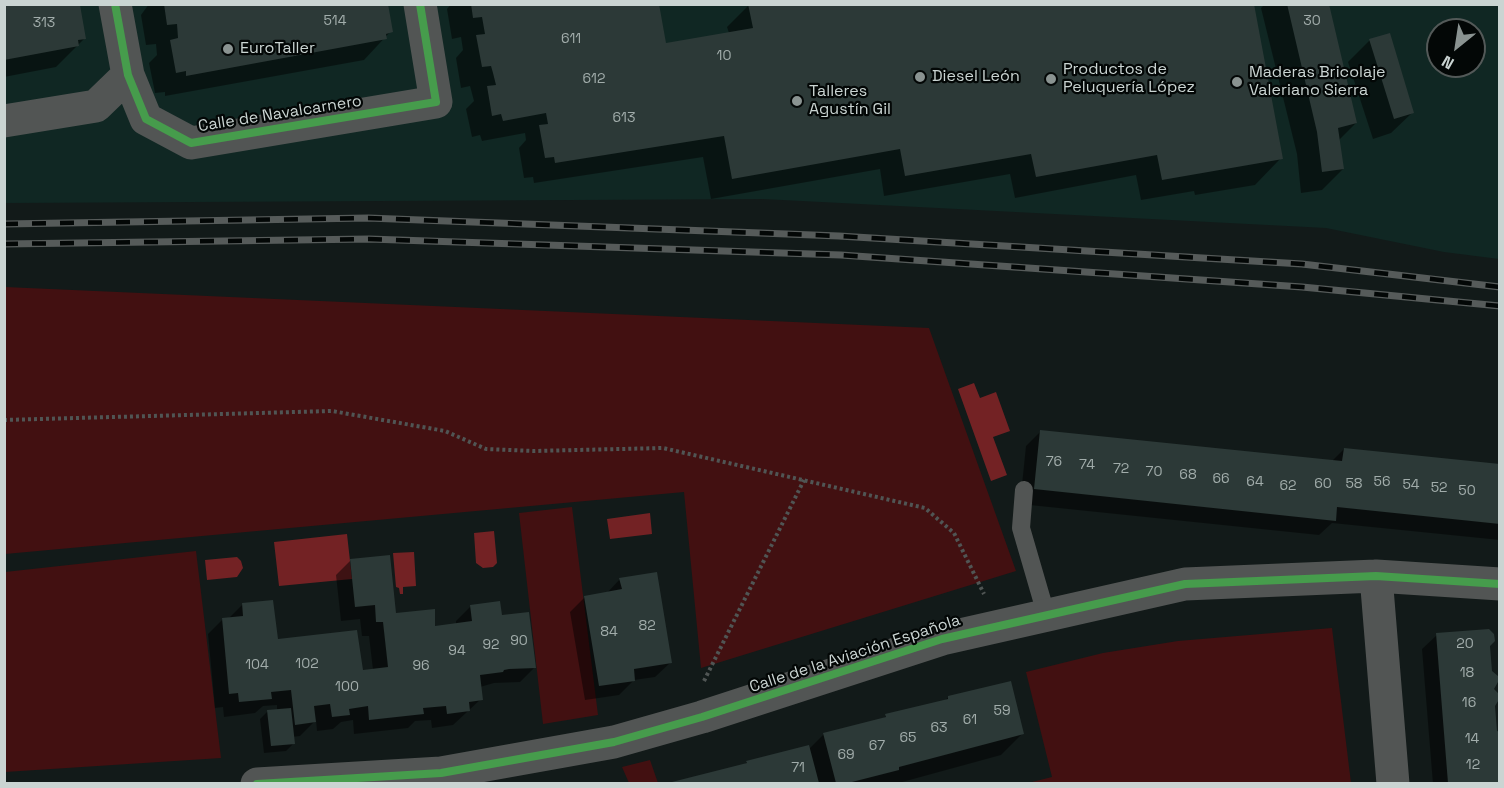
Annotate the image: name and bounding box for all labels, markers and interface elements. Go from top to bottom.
house number: 514 [324,13,346,29]
house number: 30 [1303,13,1321,29]
house number: 313 [33,15,55,31]
north arrow [1426,18,1486,78]
house number: 611 [561,31,581,47]
place label: EuroTaller [240,39,315,59]
marker: EuroTaller [221,42,235,56]
house number: 10 [717,48,731,64]
text: N [1438,51,1458,74]
place label: Productos de Peluquería López [1063,60,1195,98]
place label: Maderas Bricolaje Valeriano Sierra [1249,63,1386,101]
place label: Diesel León [932,67,1020,87]
marker: Diesel León [913,70,927,84]
house number: 612 [583,71,605,87]
marker: Productos de Peluquería López [1044,72,1058,86]
marker: Maderas Bricolaje Valeriano Sierra [1230,75,1244,89]
place label: Talleres Agustín Gil [809,82,891,120]
street label: Calle de Navalcarnero [197,92,363,136]
marker: Talleres Agustín Gil [790,94,804,108]
house number: 613 [613,110,635,126]
house number: 76 [1046,454,1062,470]
house number: 74 [1079,457,1095,473]
house number: 72 [1113,461,1129,477]
house number: 70 [1146,464,1162,480]
house number: 68 [1179,467,1197,483]
house number: 66 [1212,471,1230,487]
house number: 64 [1246,474,1264,490]
house number: 56 [1374,474,1390,490]
house number: 60 [1314,476,1332,492]
house number: 58 [1345,476,1363,492]
house number: 54 [1402,477,1420,493]
house number: 62 [1280,478,1296,494]
house number: 52 [1431,480,1447,496]
house number: 50 [1458,483,1476,499]
street label: Calle de la Aviación Española [747,611,963,697]
house number: 82 [638,618,656,634]
house number: 84 [600,624,618,640]
house number: 90 [510,633,528,649]
house number: 20 [1456,636,1474,652]
house number: 92 [482,637,500,653]
house number: 94 [448,643,466,659]
house number: 102 [295,656,319,672]
house number: 104 [245,657,269,673]
house number: 96 [412,658,430,674]
house number: 18 [1460,665,1474,681]
house number: 100 [335,679,359,695]
house number: 16 [1462,695,1476,711]
house number: 59 [994,703,1010,719]
house number: 61 [963,712,977,728]
house number: 63 [930,720,948,736]
house number: 65 [900,730,916,746]
house number: 14 [1465,731,1479,747]
house number: 67 [869,738,885,754]
house number: 69 [837,747,855,763]
house number: 12 [1466,757,1480,773]
house number: 71 [791,760,805,776]

